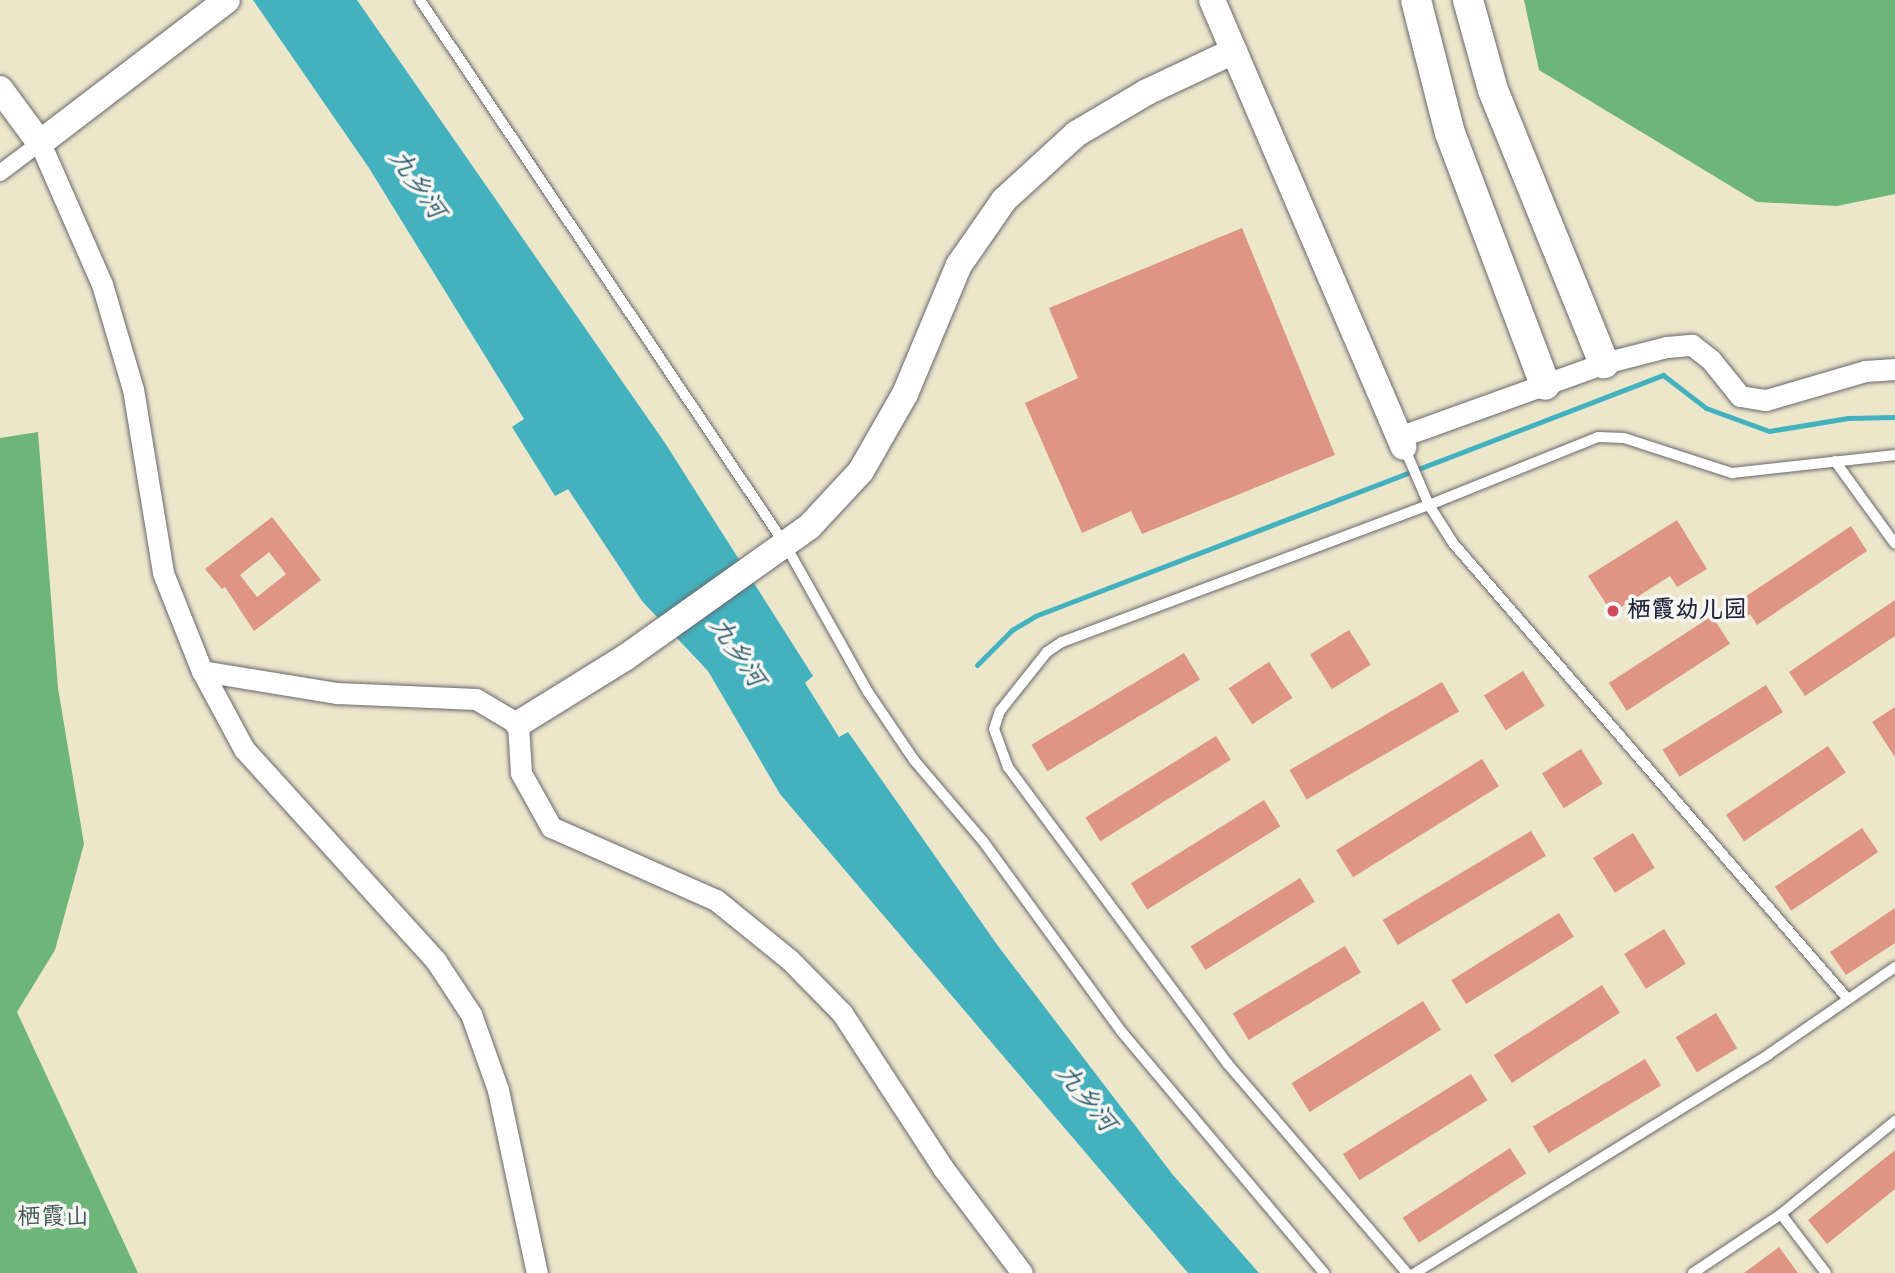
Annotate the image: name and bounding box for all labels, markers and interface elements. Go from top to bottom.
water label: 九乡河 [381,144,451,226]
place label: 栖霞幼儿园 [1627,597,1747,625]
marker: 栖霞幼儿园 [1605,603,1621,619]
water label: 九乡河 [701,612,771,694]
water label: 九乡河 [1048,1059,1122,1139]
park label: 栖霞山 [17,1204,89,1232]

